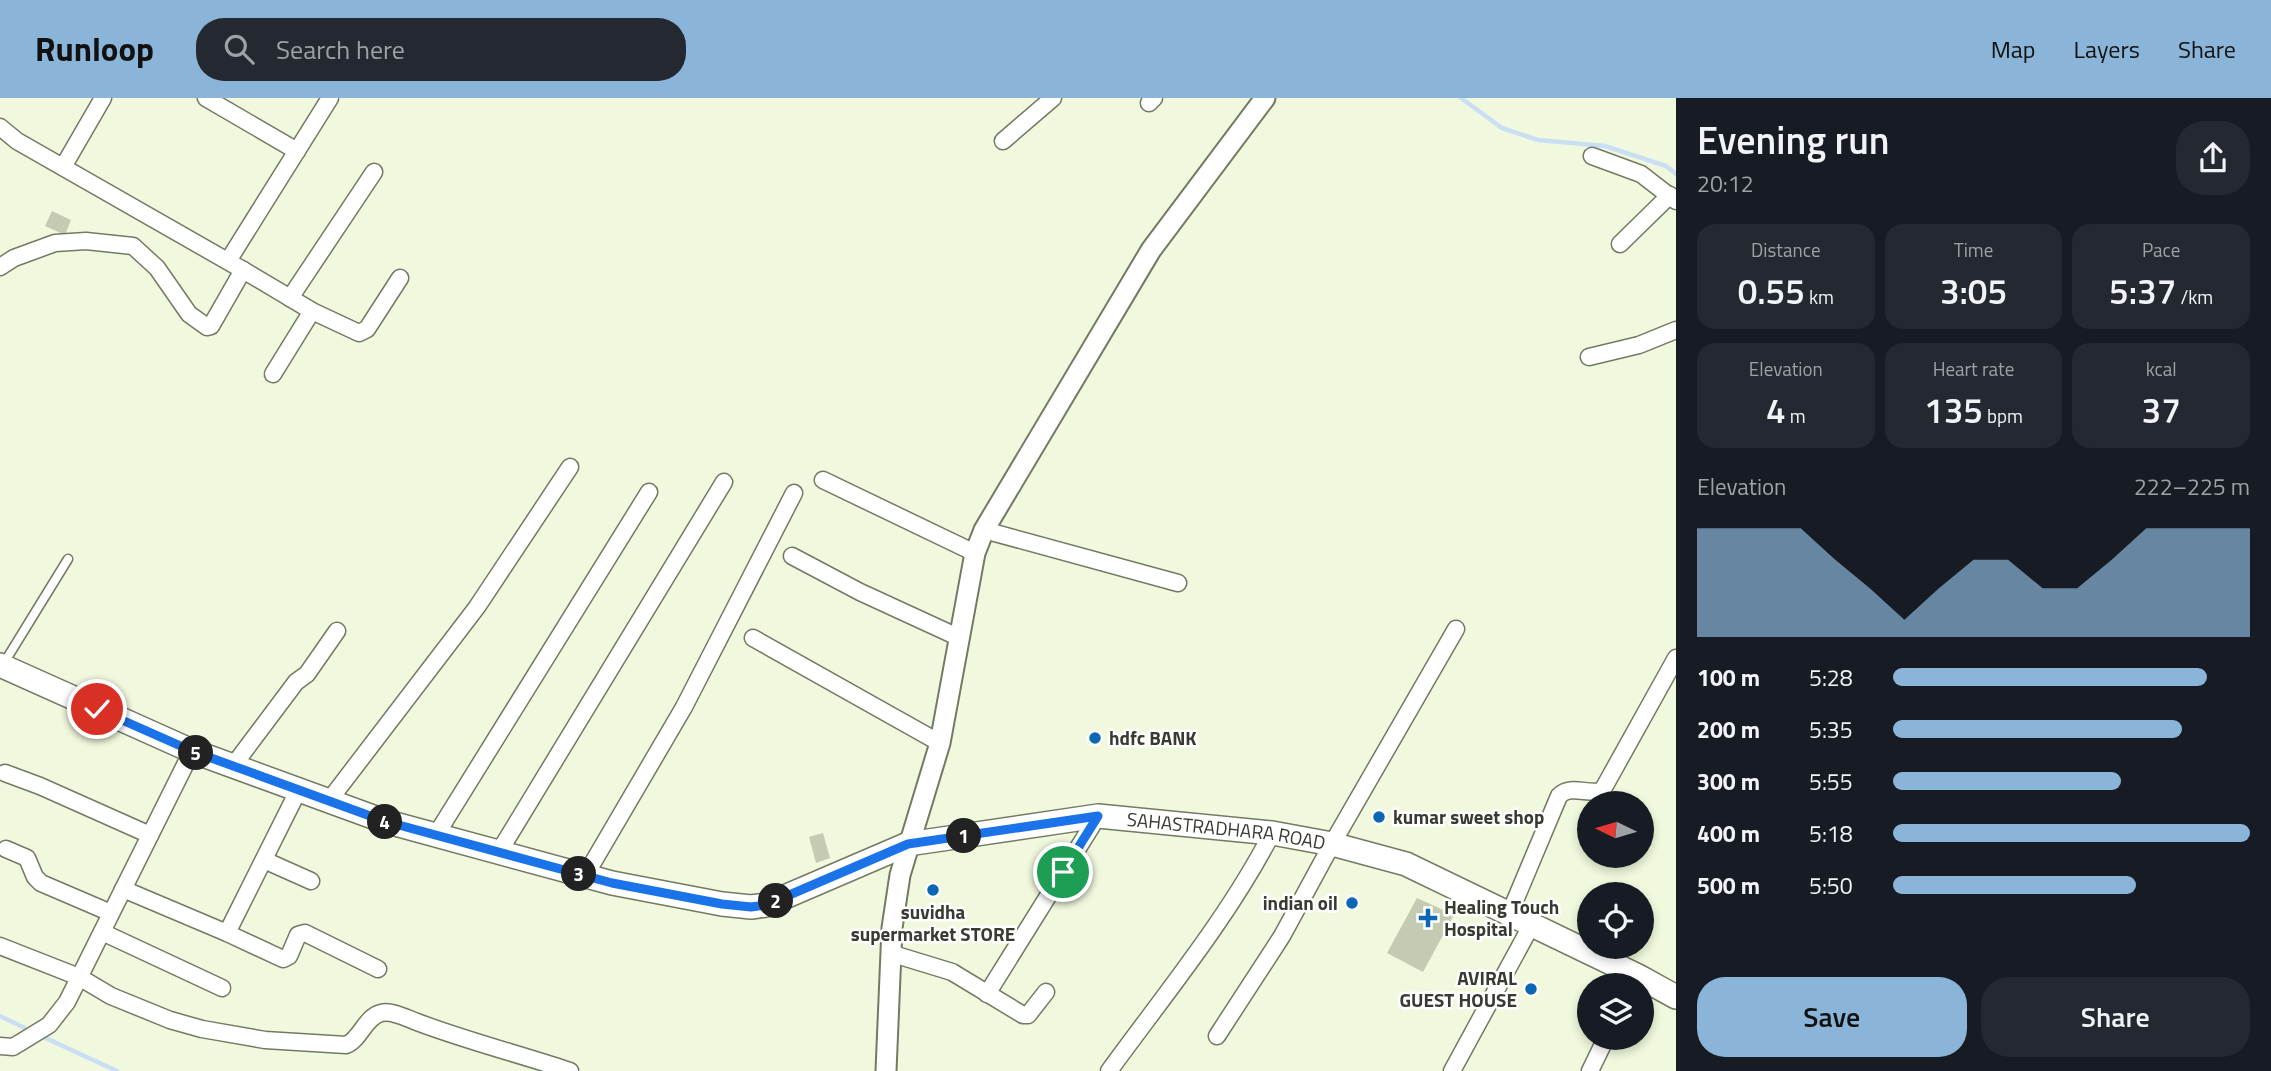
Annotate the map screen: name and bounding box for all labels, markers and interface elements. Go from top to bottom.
search box [196,18,686,81]
text: Runloop [35,24,154,74]
icon: search [220,30,258,68]
text: Search here [276,30,405,69]
text: Map [1991,31,2036,67]
text: Layers [2074,31,2140,67]
text: Share [2178,31,2236,67]
text: Evening run [1697,111,1890,169]
button: share [2176,121,2250,195]
text: 20:12 [1697,166,1754,201]
text: Distance [1751,235,1821,264]
text: Time [1954,235,1993,264]
text: Pace [2142,235,2180,264]
text: 0.55 [1738,264,1805,318]
text: 3:05 [1940,264,2007,318]
text: 5:37 [2109,264,2176,318]
text: km [1805,282,1834,311]
text: /km [2176,282,2213,311]
text: Elevation [1749,354,1823,383]
text: Heart rate [1933,354,2014,383]
text: kcal [2146,354,2177,383]
text: 4 [1766,383,1786,437]
text: 135 [1924,383,1983,437]
text: 37 [2142,383,2181,437]
text: m [1786,401,1806,430]
text: bpm [1983,401,2023,430]
text: Elevation [1697,469,1786,504]
text: 222–225 m [2134,469,2250,504]
text: 100 m [1697,660,1760,695]
text: 5:28 [1809,660,1853,695]
pin [67,679,127,739]
icon: check [78,690,116,728]
text: 200 m [1697,712,1760,747]
text: 5:35 [1809,712,1853,747]
place label: hdfc BANK [1109,723,1197,752]
marker: hdfc BANK [1087,730,1103,746]
pin: 5 [178,736,214,770]
text: 5 [190,738,201,767]
text: 300 m [1697,764,1760,799]
text: 5:55 [1809,764,1853,799]
north arrow [1577,791,1654,868]
map controls [1577,791,1654,1050]
place label: kumar sweet shop [1393,802,1544,831]
pin: 4 [368,804,402,840]
street label: SAHASTRADHARA ROAD [1126,804,1328,857]
text: 4 [379,807,390,836]
marker: kumar sweet shop [1371,809,1387,825]
text: 400 m [1697,816,1760,851]
text: 5:18 [1809,816,1853,851]
pin: 1 [946,818,982,854]
text: 1 [958,821,969,850]
pin [1033,842,1093,902]
icon: arrive [1044,853,1082,891]
pin: 3 [562,856,596,892]
text: 3 [573,859,584,888]
text: 500 m [1697,868,1760,903]
text: 5:50 [1809,868,1853,903]
marker: suvidha supermarket STORE [925,882,941,898]
button: locate [1577,882,1654,959]
pin: 2 [758,884,794,918]
text: 2 [770,886,781,915]
place label: indian oil [1263,888,1338,917]
place label: Healing Touch Hospital [1444,892,1559,943]
marker: indian oil [1344,895,1360,911]
place label: suvidha supermarket STORE [851,897,1015,948]
marker: Healing Touch Hospital [1418,908,1438,928]
place label: AVIRAL GUEST HOUSE [1399,963,1517,1014]
button: layers [1577,973,1654,1050]
button: Save [1697,977,1967,1057]
button: Share [1981,977,2250,1057]
marker: AVIRAL GUEST HOUSE [1523,981,1539,997]

